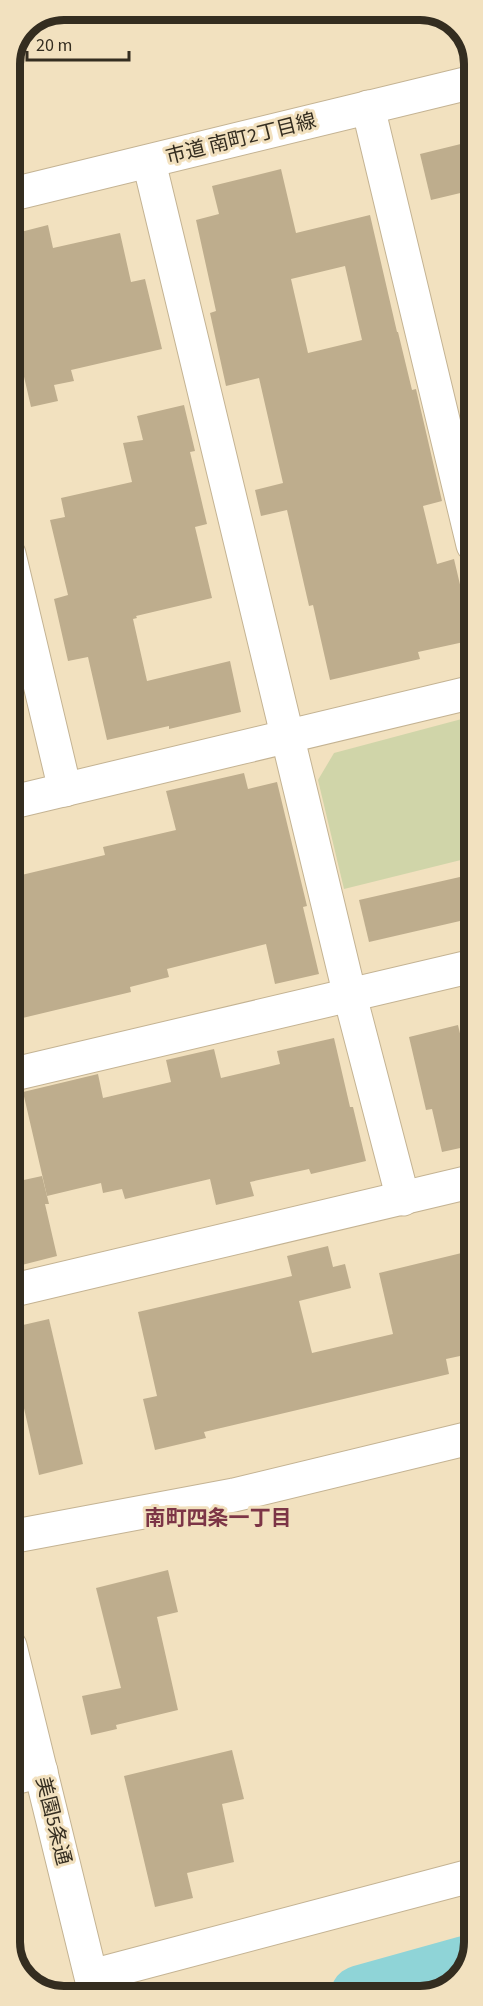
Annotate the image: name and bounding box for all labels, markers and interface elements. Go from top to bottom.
scale bar [27,24,129,62]
text: 20 m [36,33,72,58]
street label: 市道 南町2丁目線 [163,107,319,171]
district label: 南町四条一丁目 [145,1503,292,1533]
street label: 美園5条通 [29,1774,77,1868]

